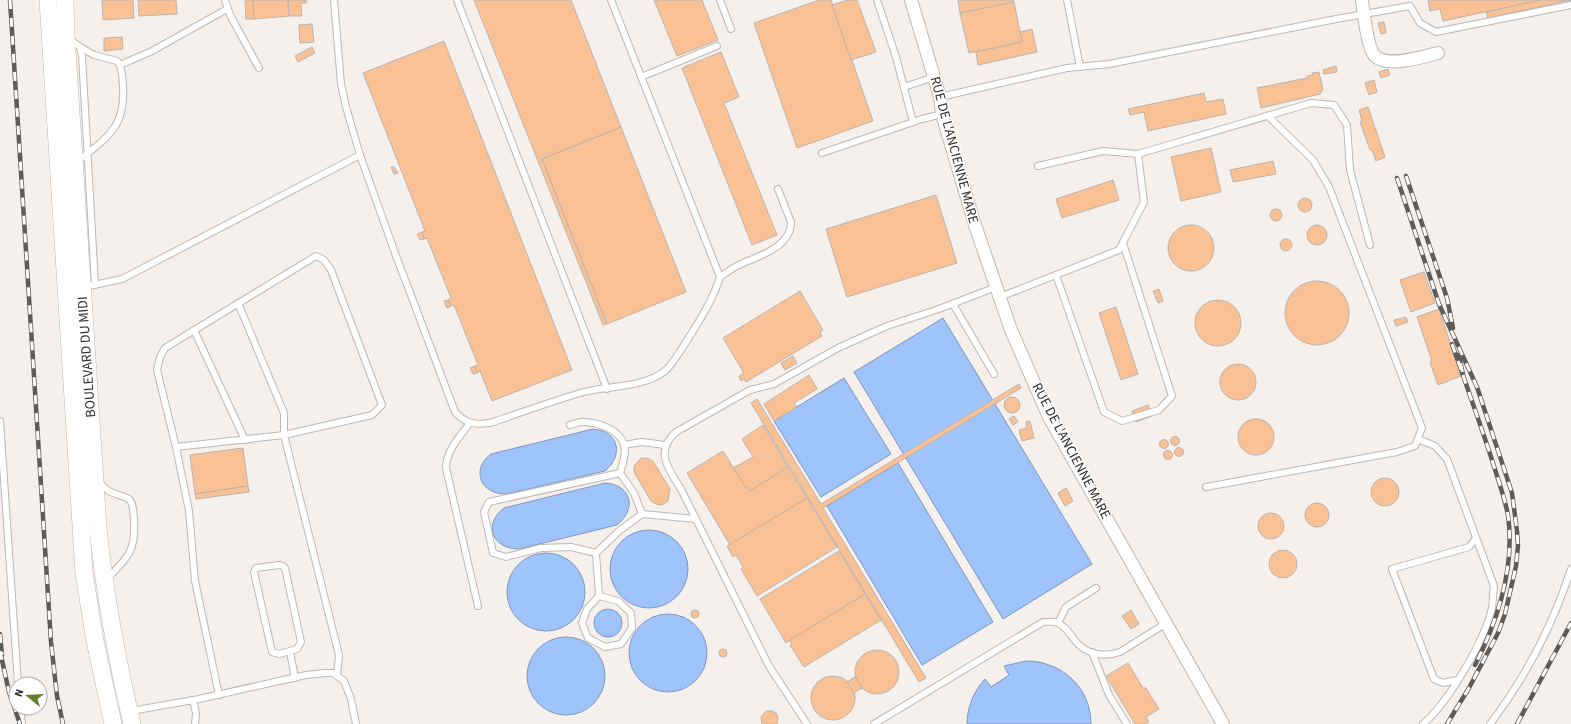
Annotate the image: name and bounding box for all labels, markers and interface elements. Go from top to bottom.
street label: RUE DE L'ANCIENNE MARE [925,74,983,226]
street label: BOULEVARD DU MIDI [73,296,101,418]
street label: RUE DE L'ANCIENNE MARE [1027,379,1115,523]
north arrow [8,676,48,716]
text: N [11,687,27,699]

